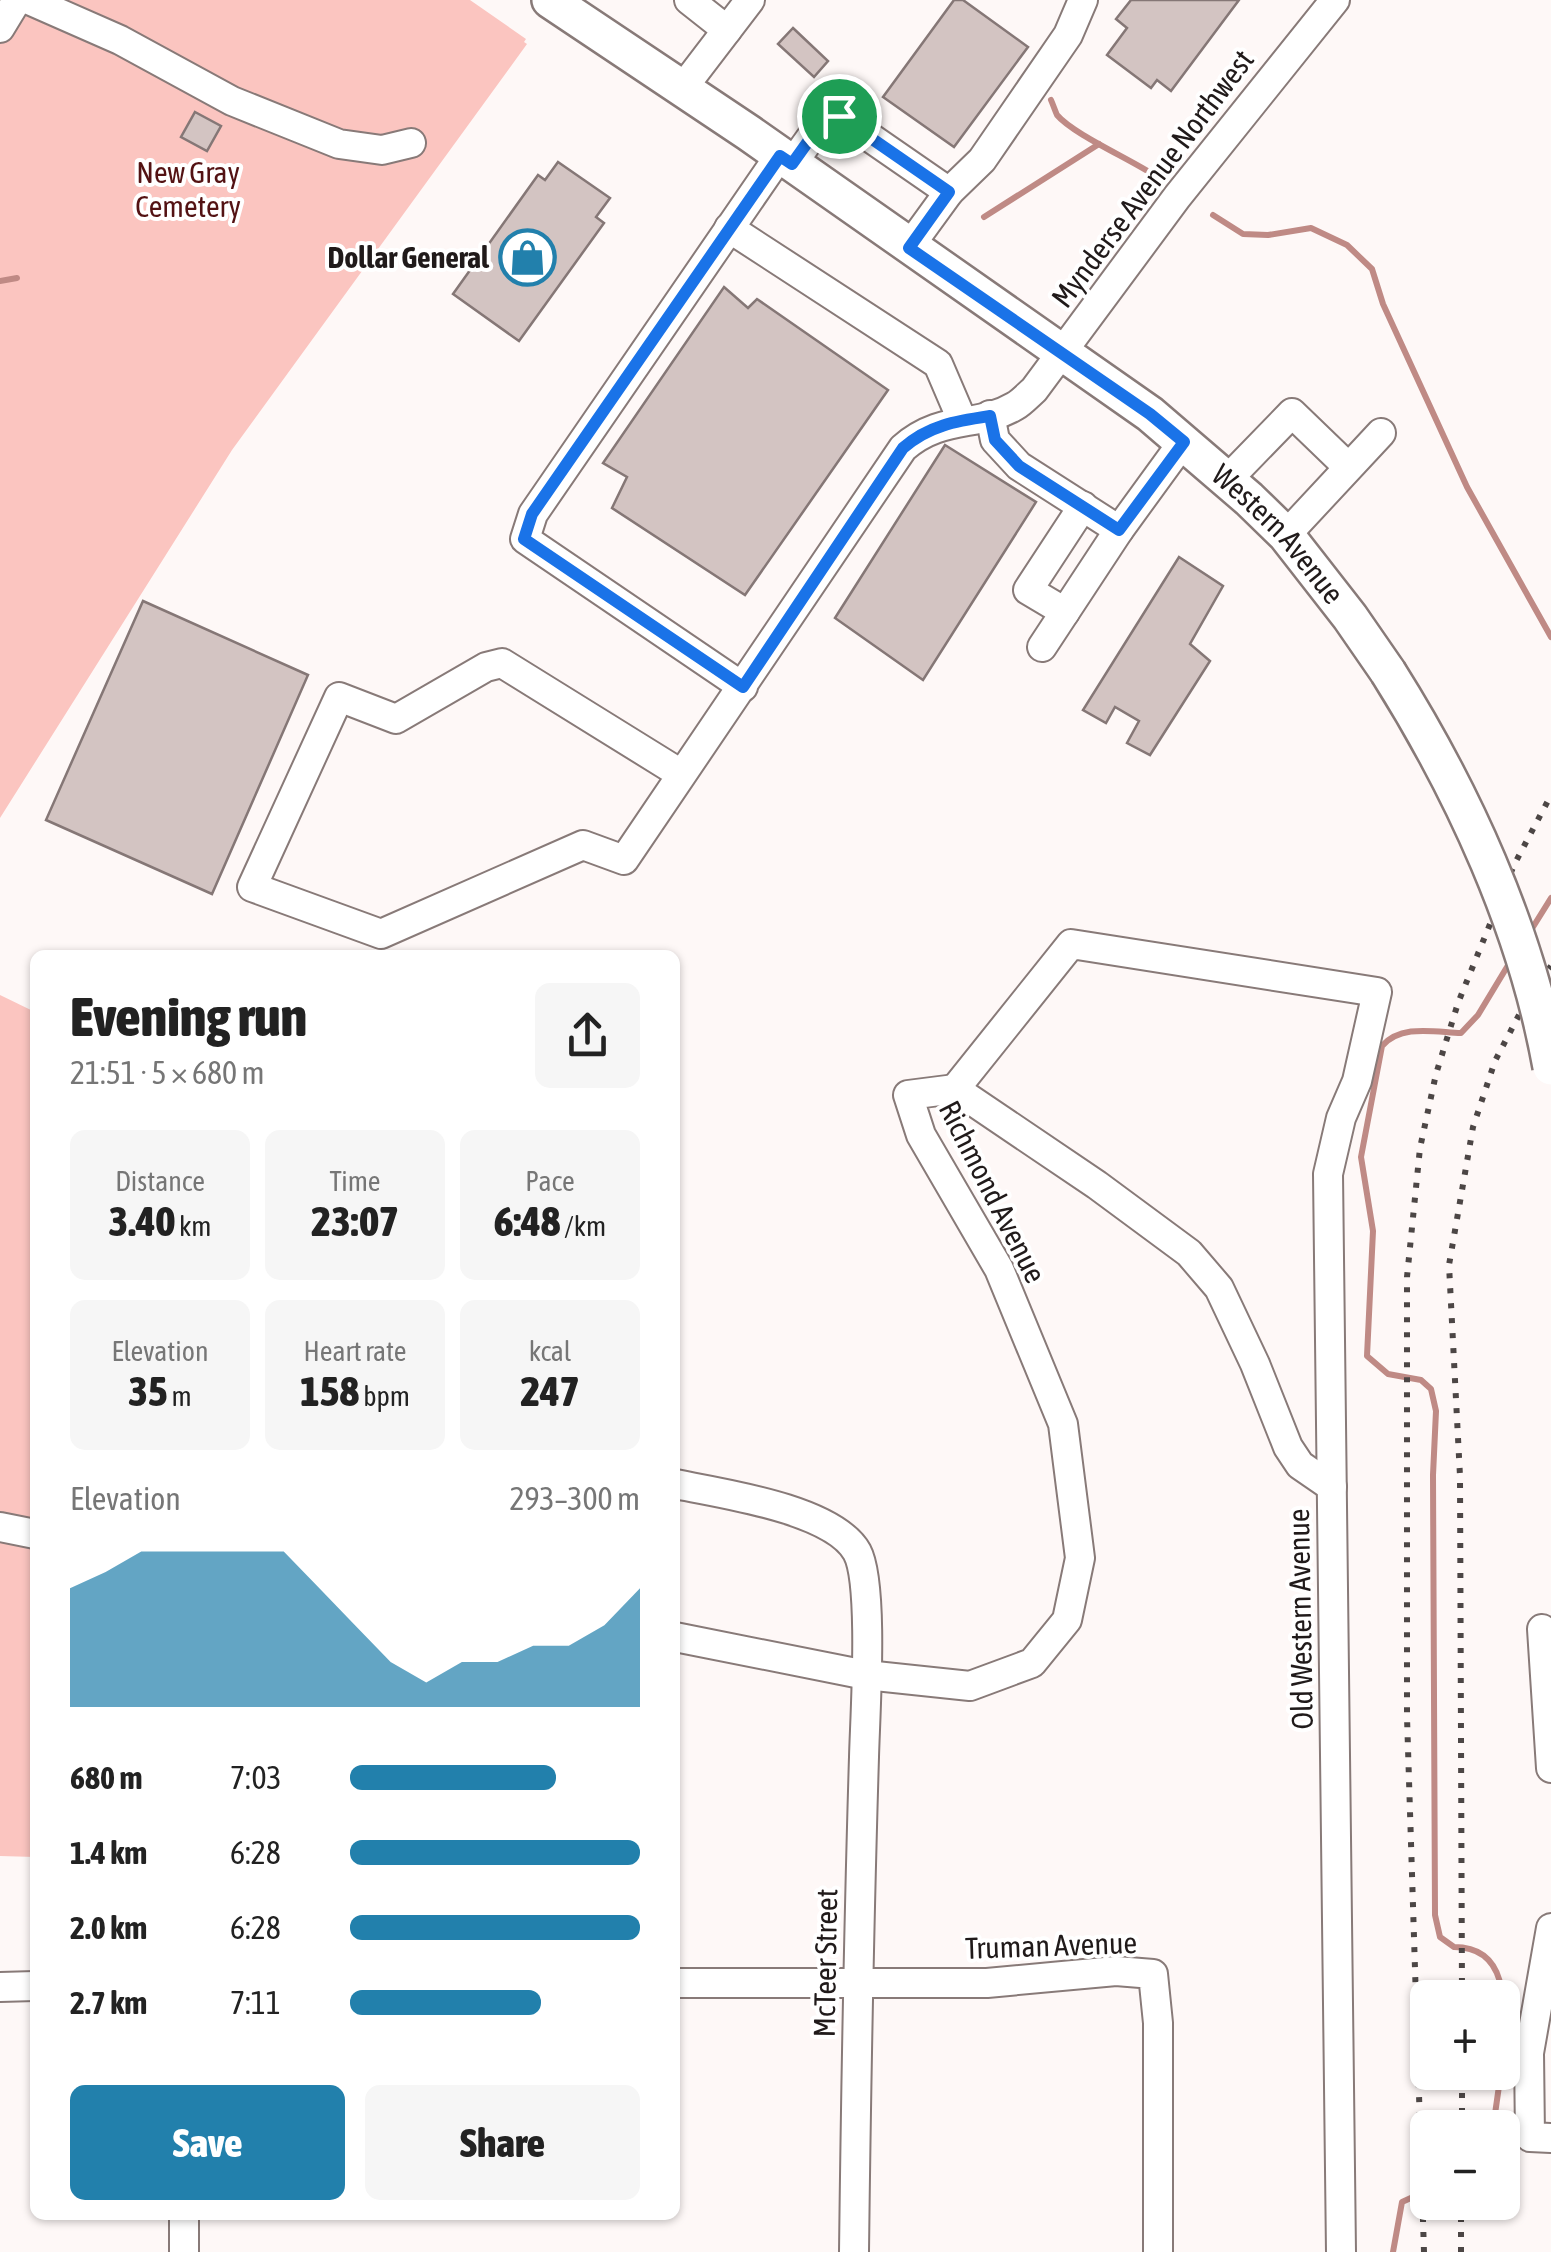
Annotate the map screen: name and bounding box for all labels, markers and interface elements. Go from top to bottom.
street label: Mynderse Avenue Northwest [1044,43,1260,314]
pin [797,74,882,159]
icon: arrive [812,89,867,144]
park label: New Gray Cemetery [135,155,241,223]
shop icon: Dollar General [498,228,558,288]
place label: Dollar General [327,240,490,274]
street label: Western Avenue [1206,457,1351,610]
button: share [535,983,640,1088]
text: Evening run [70,985,307,1048]
text: 21:51 · 5 × 680 m [70,1054,264,1091]
street label: Richmond Avenue [933,1095,1053,1288]
text: Distance [115,1165,205,1197]
text: Time [329,1165,381,1197]
text: Pace [525,1165,575,1197]
text: 3.40 [108,1197,175,1245]
text: 23:07 [311,1197,399,1245]
text: 6:48 [494,1197,560,1245]
text: km [175,1210,212,1242]
text: /km [560,1210,606,1242]
text: Elevation [111,1335,209,1367]
text: Heart rate [303,1335,407,1367]
text: kcal [529,1335,571,1367]
text: 35 [128,1367,168,1415]
text: 158 [300,1367,359,1415]
text: 247 [520,1367,580,1415]
text: m [168,1380,192,1412]
text: bpm [359,1380,410,1412]
text: Elevation [70,1480,181,1517]
text: 293–300 m [510,1480,640,1517]
street label: Old Western Avenue [1281,1508,1319,1730]
text: 680 m [70,1759,143,1796]
text: 7:03 [230,1759,281,1796]
text: 1.4 km [70,1834,147,1871]
text: 6:28 [230,1834,281,1871]
street label: McTeer Street [807,1888,843,2037]
text: 2.0 km [70,1909,147,1946]
text: 6:28 [230,1909,281,1946]
street label: Truman Avenue [964,1925,1137,1965]
map controls [1410,1980,1520,2220]
button: + [1410,1980,1520,2090]
text: 2.7 km [70,1984,147,2021]
text: 7:11 [230,1984,281,2021]
button: Save [70,2085,345,2200]
button: Share [365,2085,640,2200]
button: − [1410,2110,1520,2220]

